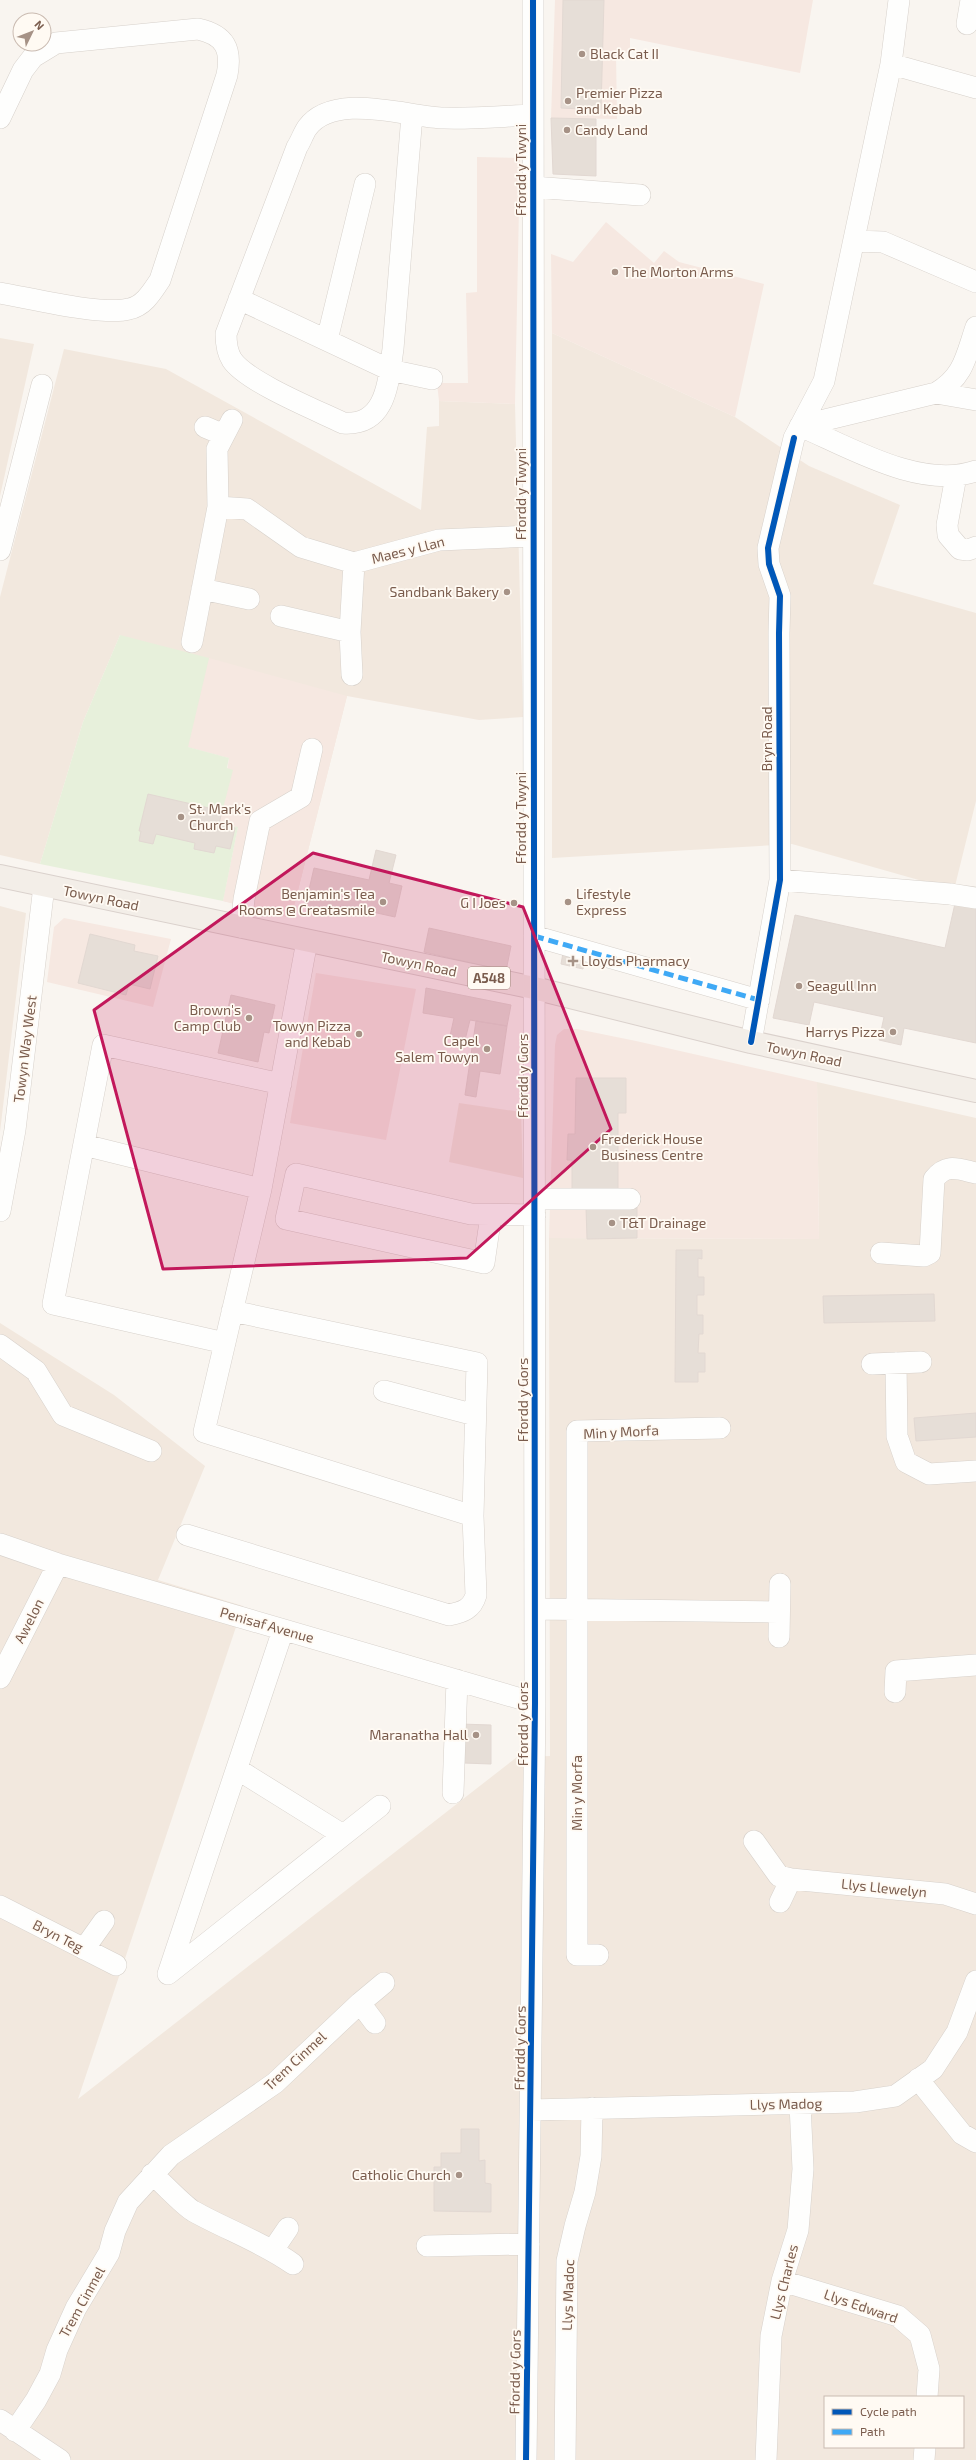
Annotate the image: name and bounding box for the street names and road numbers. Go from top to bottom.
street label: Ffordd y Twyni [512,124,529,216]
street label: Ffordd y Twyni [512,448,529,540]
street label: Maes y Llan [370,532,446,567]
street label: Bryn Road [758,706,775,772]
street label: Ffordd y Twyni [512,772,529,864]
street label: Towyn Road [62,881,140,914]
street label: Towyn Road [380,947,458,980]
road number: A548 [468,967,510,989]
street label: Towyn Way West [9,994,40,1104]
street label: Ffordd y Gors [514,1034,531,1118]
street label: Towyn Road [765,1037,843,1070]
street label: Ffordd y Gors [514,1358,531,1442]
street label: Min y Morfa [583,1421,659,1442]
street label: Awelon [10,1596,47,1646]
street label: Penisaf Avenue [218,1603,316,1646]
street label: Ffordd y Gors [514,1682,531,1766]
street label: Min y Morfa [568,1755,585,1831]
street label: Llys Llewelyn [840,1875,928,1900]
street label: Bryn Teg [30,1916,87,1956]
street label: Ffordd y Gors [510,2005,529,2091]
street label: Trem Cinmel [260,2027,330,2094]
street label: Llys Madog [750,2094,823,2113]
street label: Llys Charles [766,2243,801,2321]
street label: Llys Madoc [558,2259,577,2331]
street label: Trem Cinmel [55,2262,108,2340]
street label: Llys Edward [822,2285,900,2326]
street label: Ffordd y Gors [505,2329,524,2415]

